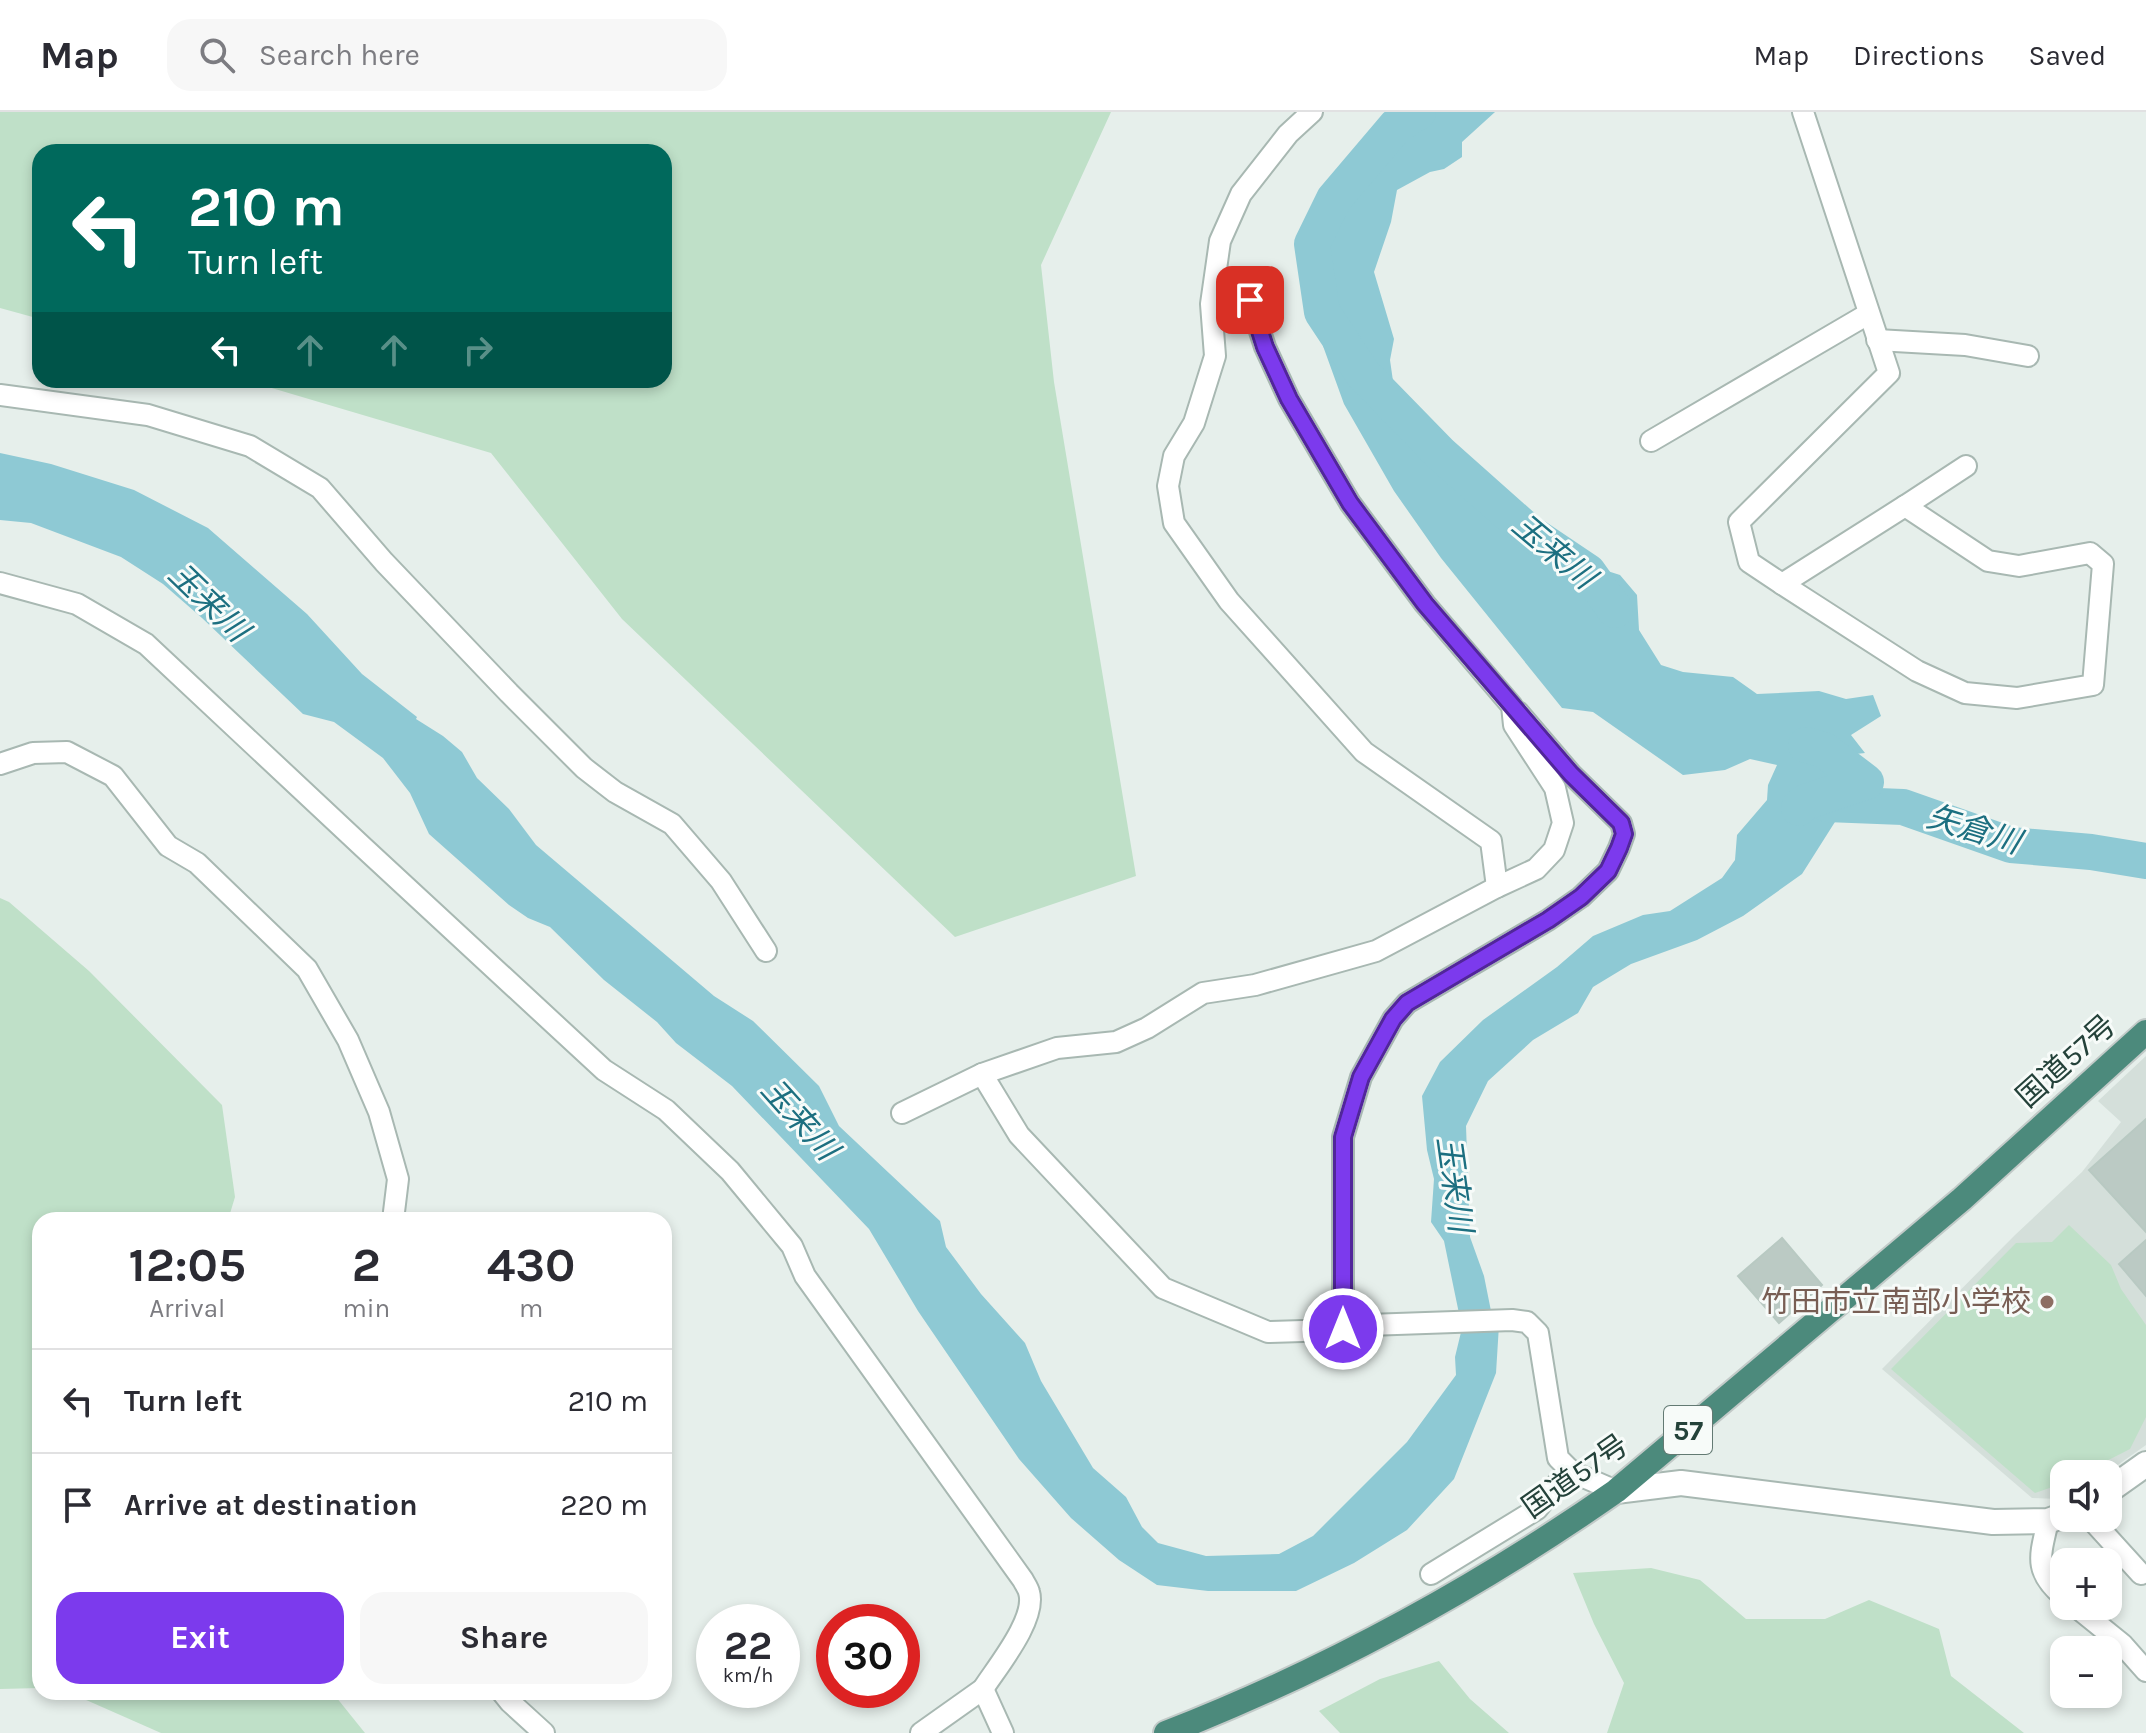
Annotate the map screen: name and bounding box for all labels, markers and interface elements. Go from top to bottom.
search box [167,19,727,91]
text: Map [40,33,119,78]
icon: search [195,33,239,77]
text: Search here [259,37,420,73]
text: Map [1754,39,1809,72]
text: Directions [1853,39,1985,72]
text: Saved [2029,39,2106,72]
text: 210 m [188,174,345,239]
icon: left [56,176,160,280]
text: Turn left [188,241,323,283]
pin [1216,266,1284,334]
icon: arrive [1228,278,1272,322]
icon: left [204,328,248,372]
icon: ahead [288,328,332,372]
icon: ahead [372,328,416,372]
icon: right [456,328,500,372]
water label: 玉来川 [1505,506,1605,598]
water label: 玉来川 [161,556,258,651]
water label: 矢倉川 [1923,798,2028,862]
street label: 国道57号 [2009,1007,2123,1115]
water label: 玉来川 [754,1071,847,1170]
water label: 玉来川 [1430,1134,1480,1237]
text: 12:05 [129,1237,246,1293]
text: 2 [352,1237,381,1293]
text: 430 [487,1237,575,1293]
place label: 竹田市立南部小学校 [1761,1284,2031,1320]
position arrow [1301,1287,1385,1371]
text: Arrival [149,1293,225,1324]
text: min [342,1293,390,1324]
text: m [519,1293,543,1324]
marker: 竹田市立南部小学校 [2038,1293,2056,1311]
icon: left [56,1379,100,1423]
text: Turn left [124,1383,242,1419]
text: 210 m [568,1383,648,1419]
road number: 57 [1664,1406,1712,1454]
street label: 国道57号 [1515,1427,1635,1525]
map controls [2050,1460,2122,1708]
button: sound [2050,1460,2122,1532]
icon: arrive [56,1483,100,1527]
text: Arrive at destination [124,1487,418,1523]
text: 220 m [560,1487,648,1523]
button: + [2050,1548,2122,1620]
button: Exit [56,1592,344,1684]
button: Share [360,1592,648,1684]
speed limit sign: 30 [816,1604,920,1708]
text: 22 [724,1622,772,1669]
button: − [2050,1636,2122,1708]
text: km/h [723,1664,773,1687]

